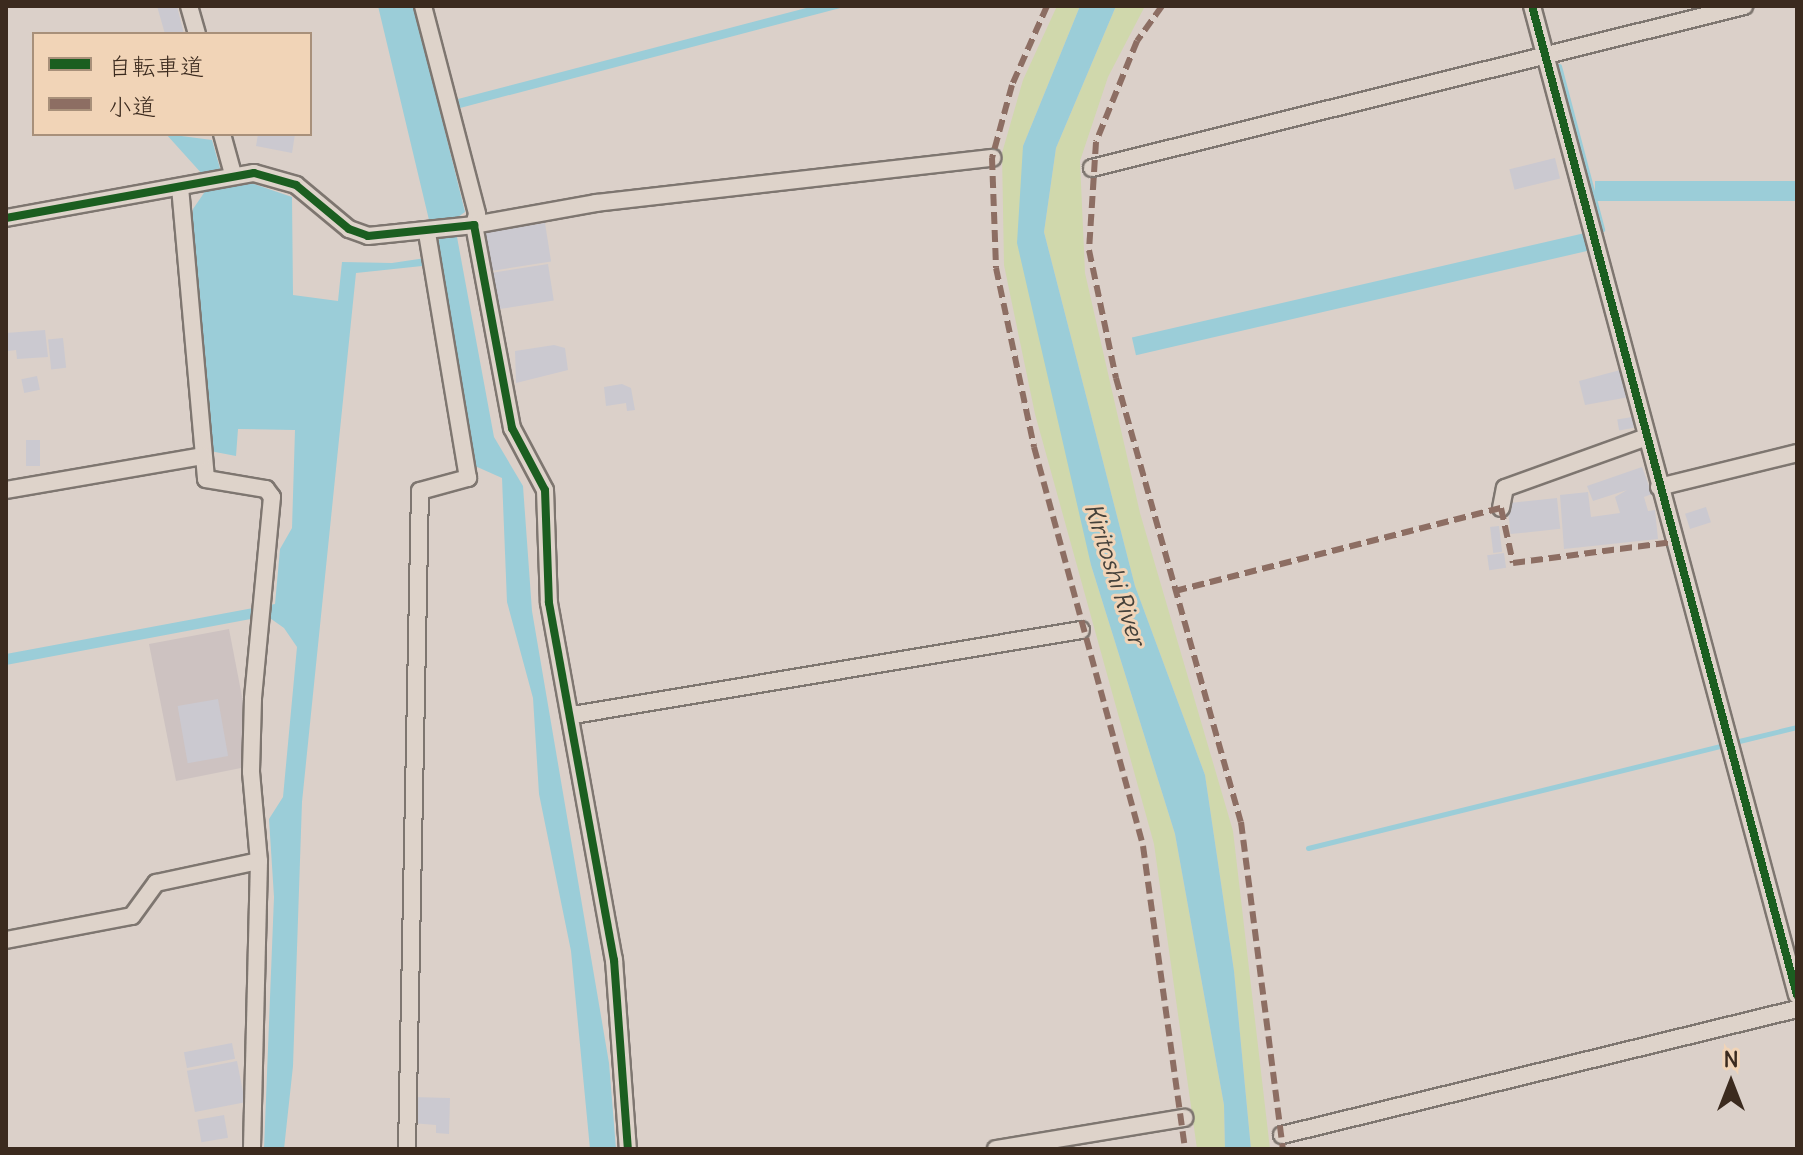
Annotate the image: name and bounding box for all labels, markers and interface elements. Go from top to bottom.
legend [32,32,312,136]
text: 自転車道 [108,51,204,81]
text: 小道 [108,91,156,121]
water label: Kiritoshi River [1078,499,1152,649]
north arrow [1691,1043,1771,1123]
text: N [1723,1045,1739,1073]

